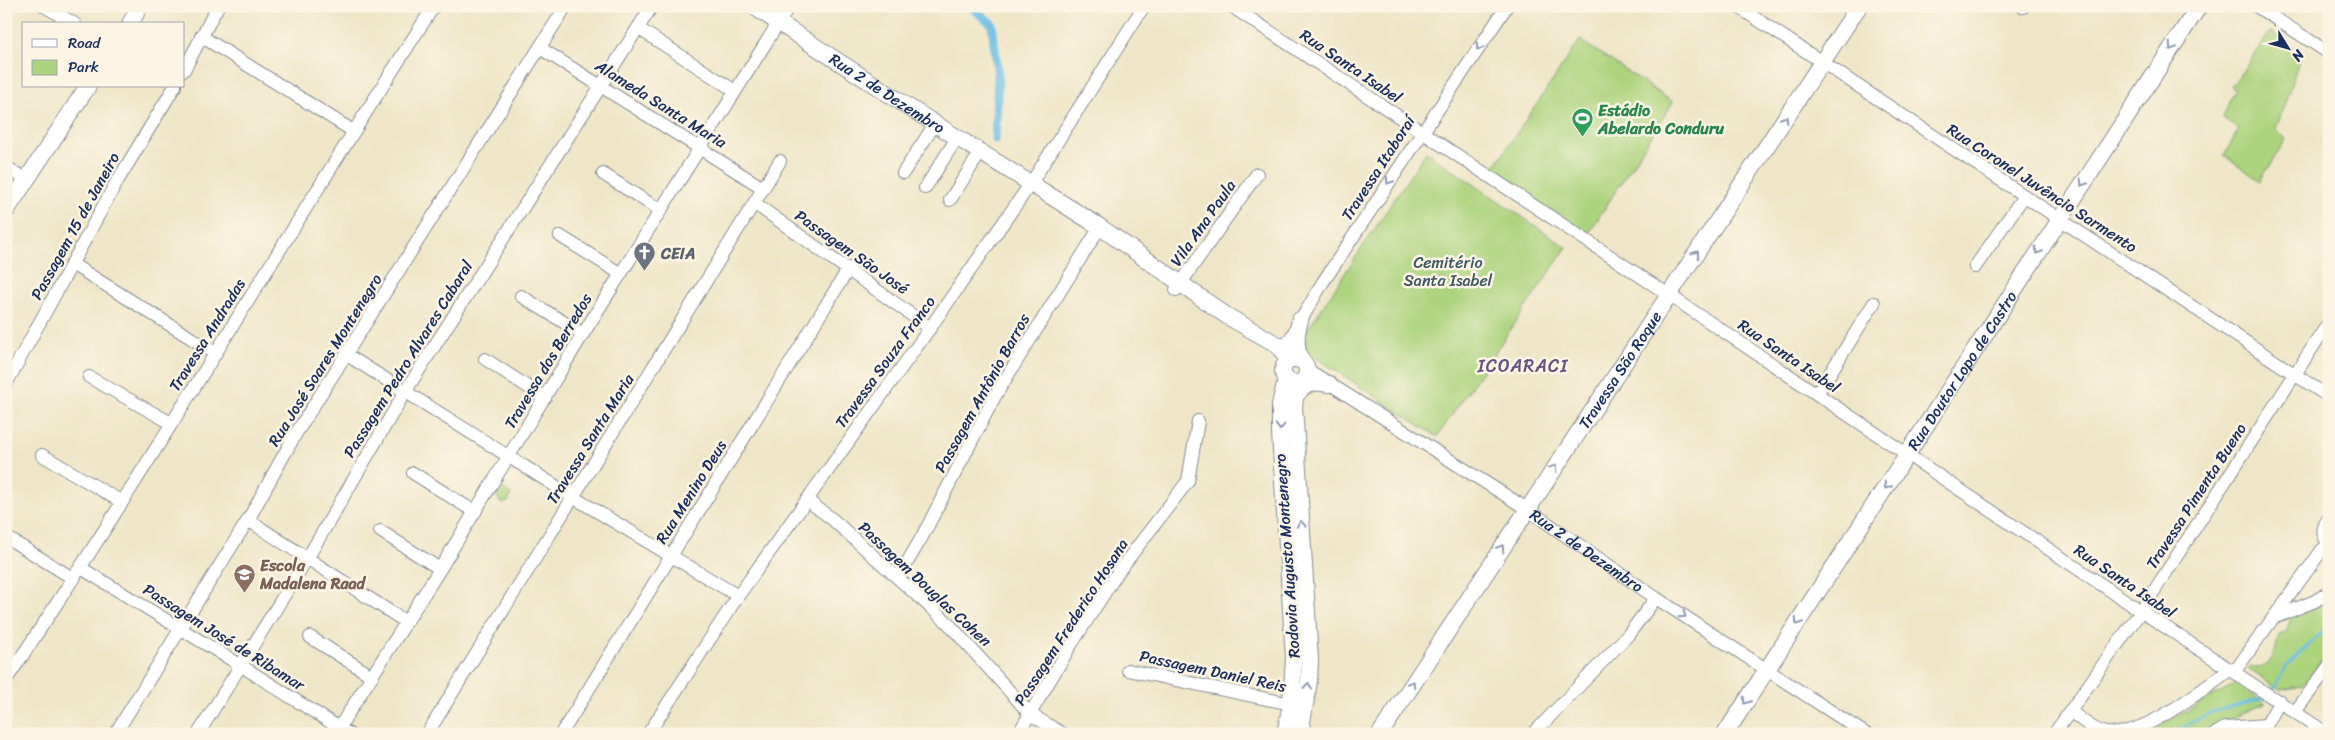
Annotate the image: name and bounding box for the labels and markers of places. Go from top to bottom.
place label: Estádio Abelardo Conduru [1597,96,1724,143]
sports icon: Estádio Abelardo Conduru [1570,107,1594,138]
place label: CEIA [660,239,695,268]
church icon: CEIA [633,241,657,272]
place label: Escola Madalena Raad [259,551,366,598]
school or university icon: Escola Madalena Raad [232,562,256,593]

